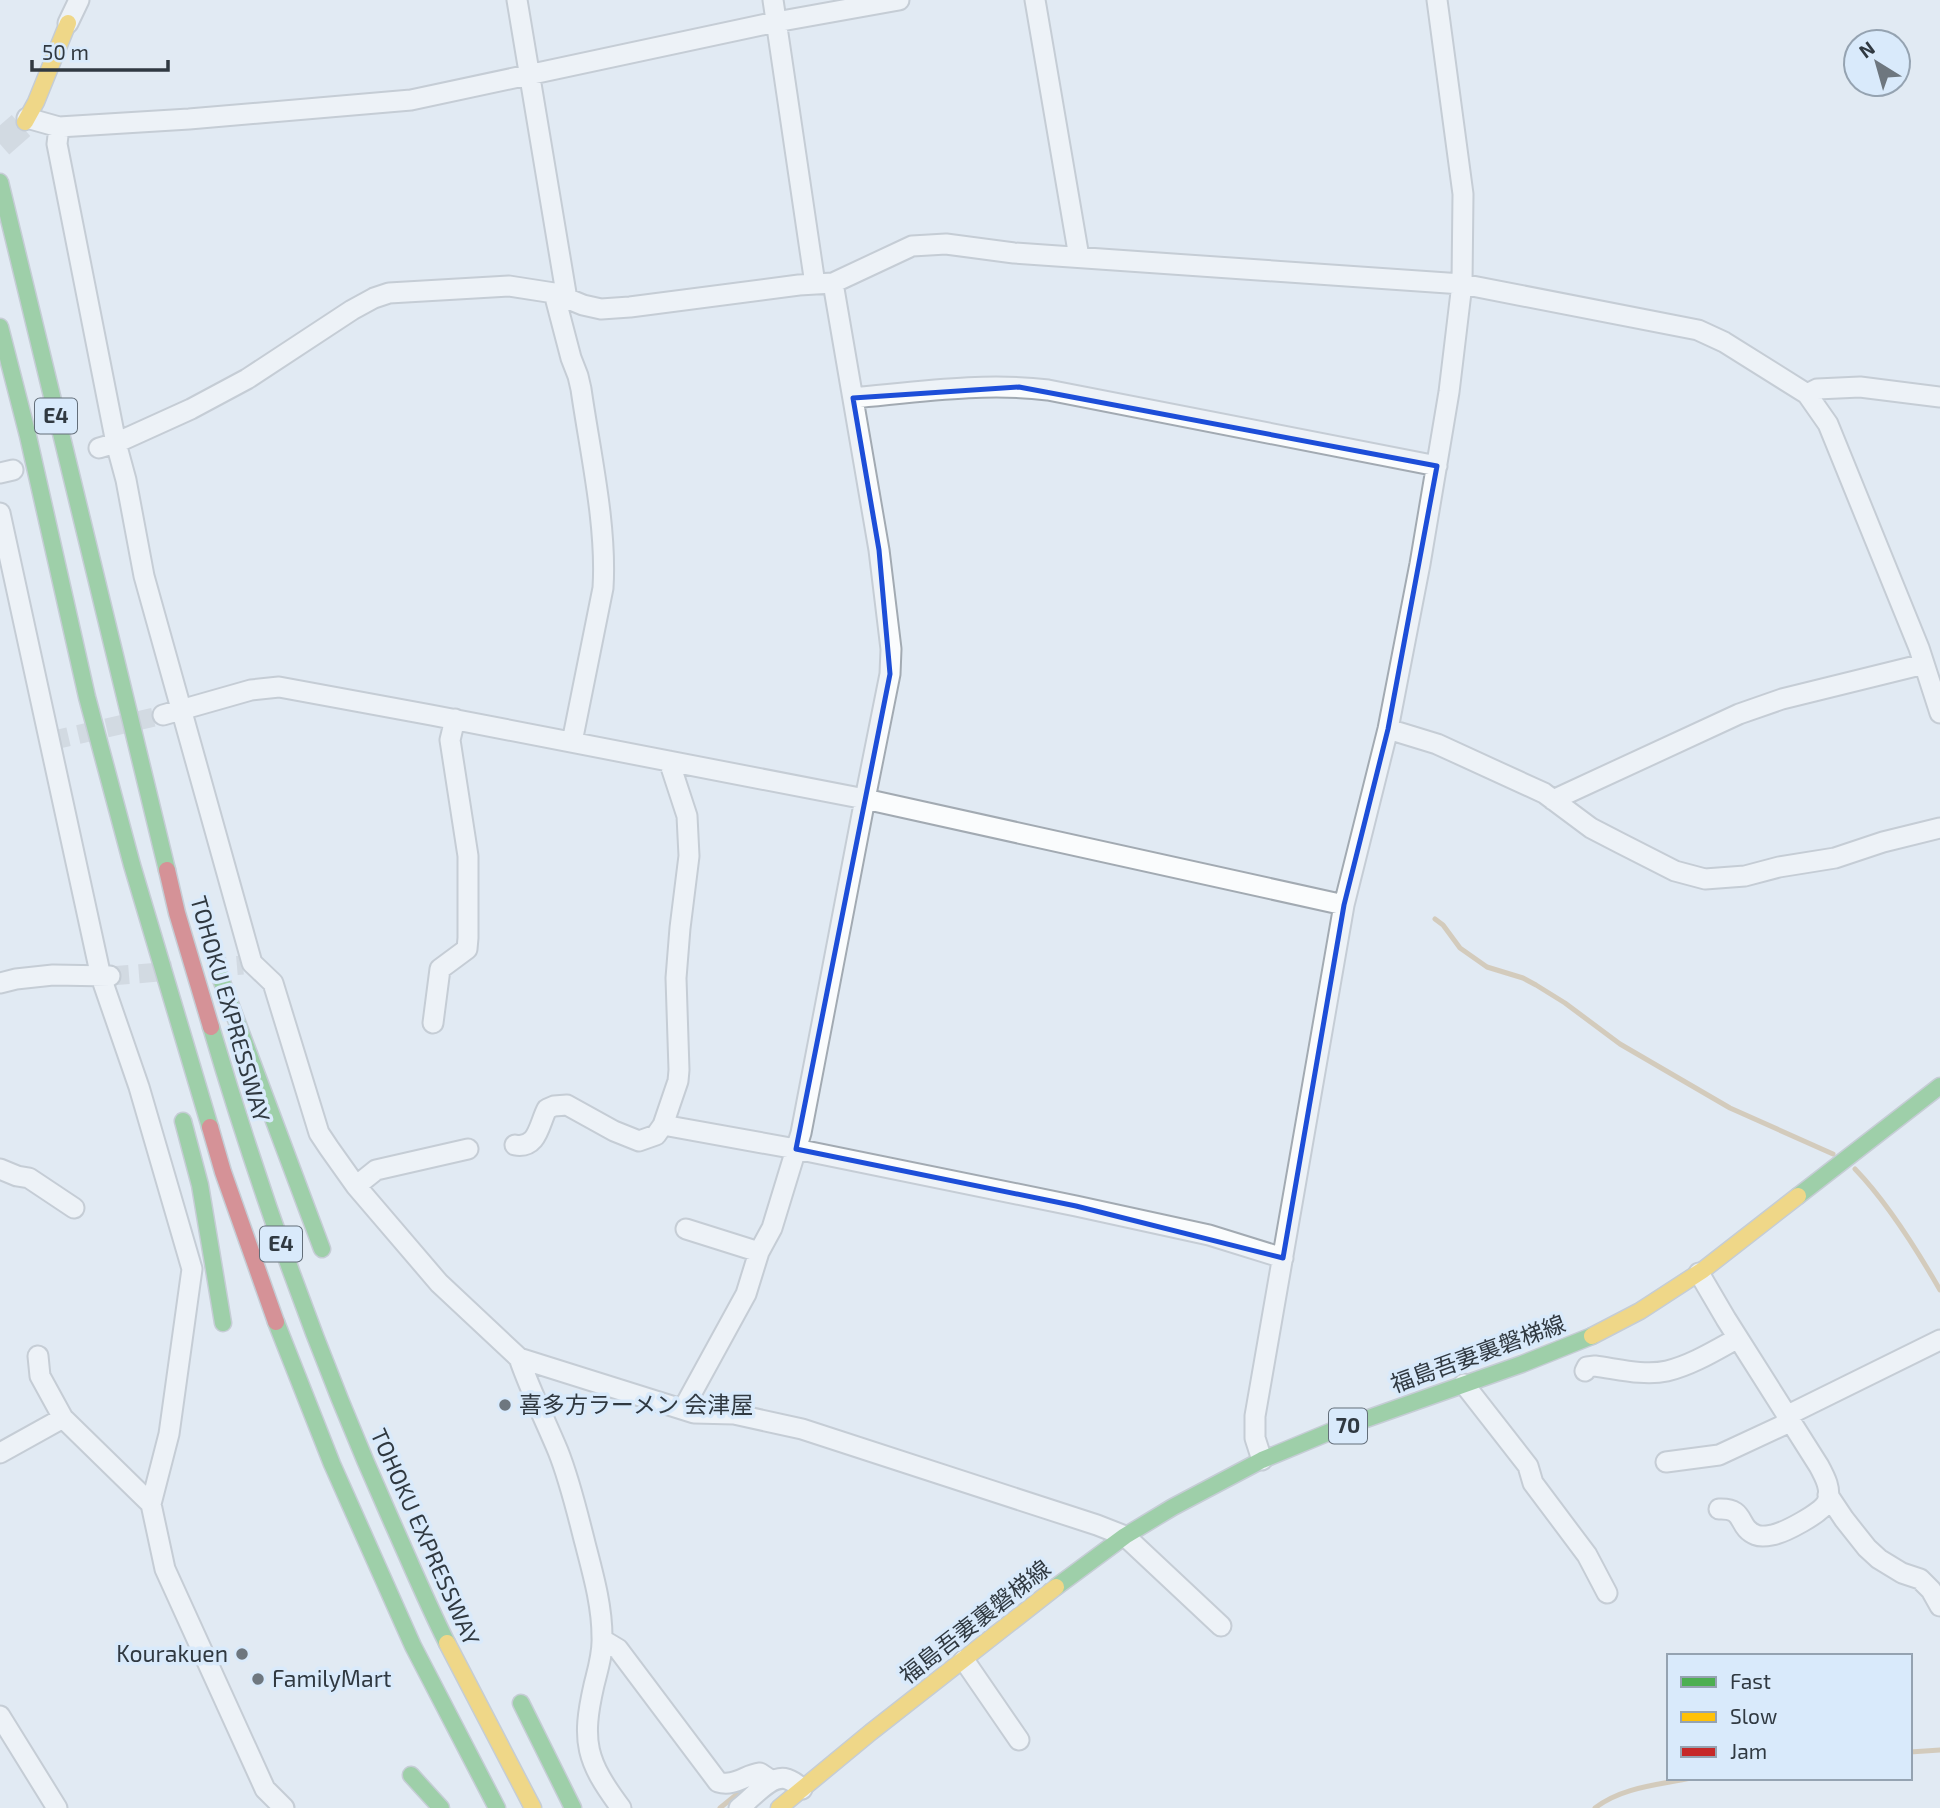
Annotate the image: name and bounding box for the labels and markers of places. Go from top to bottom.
place label: 喜多方ラーメン 会津屋 [519,1390,753,1418]
marker: 喜多方ラーメン 会津屋 [497,1397,513,1413]
place label: Kourakuen [116,1639,228,1667]
marker: Kourakuen [234,1646,250,1662]
place label: FamilyMart [272,1664,392,1692]
marker: FamilyMart [250,1671,266,1687]

